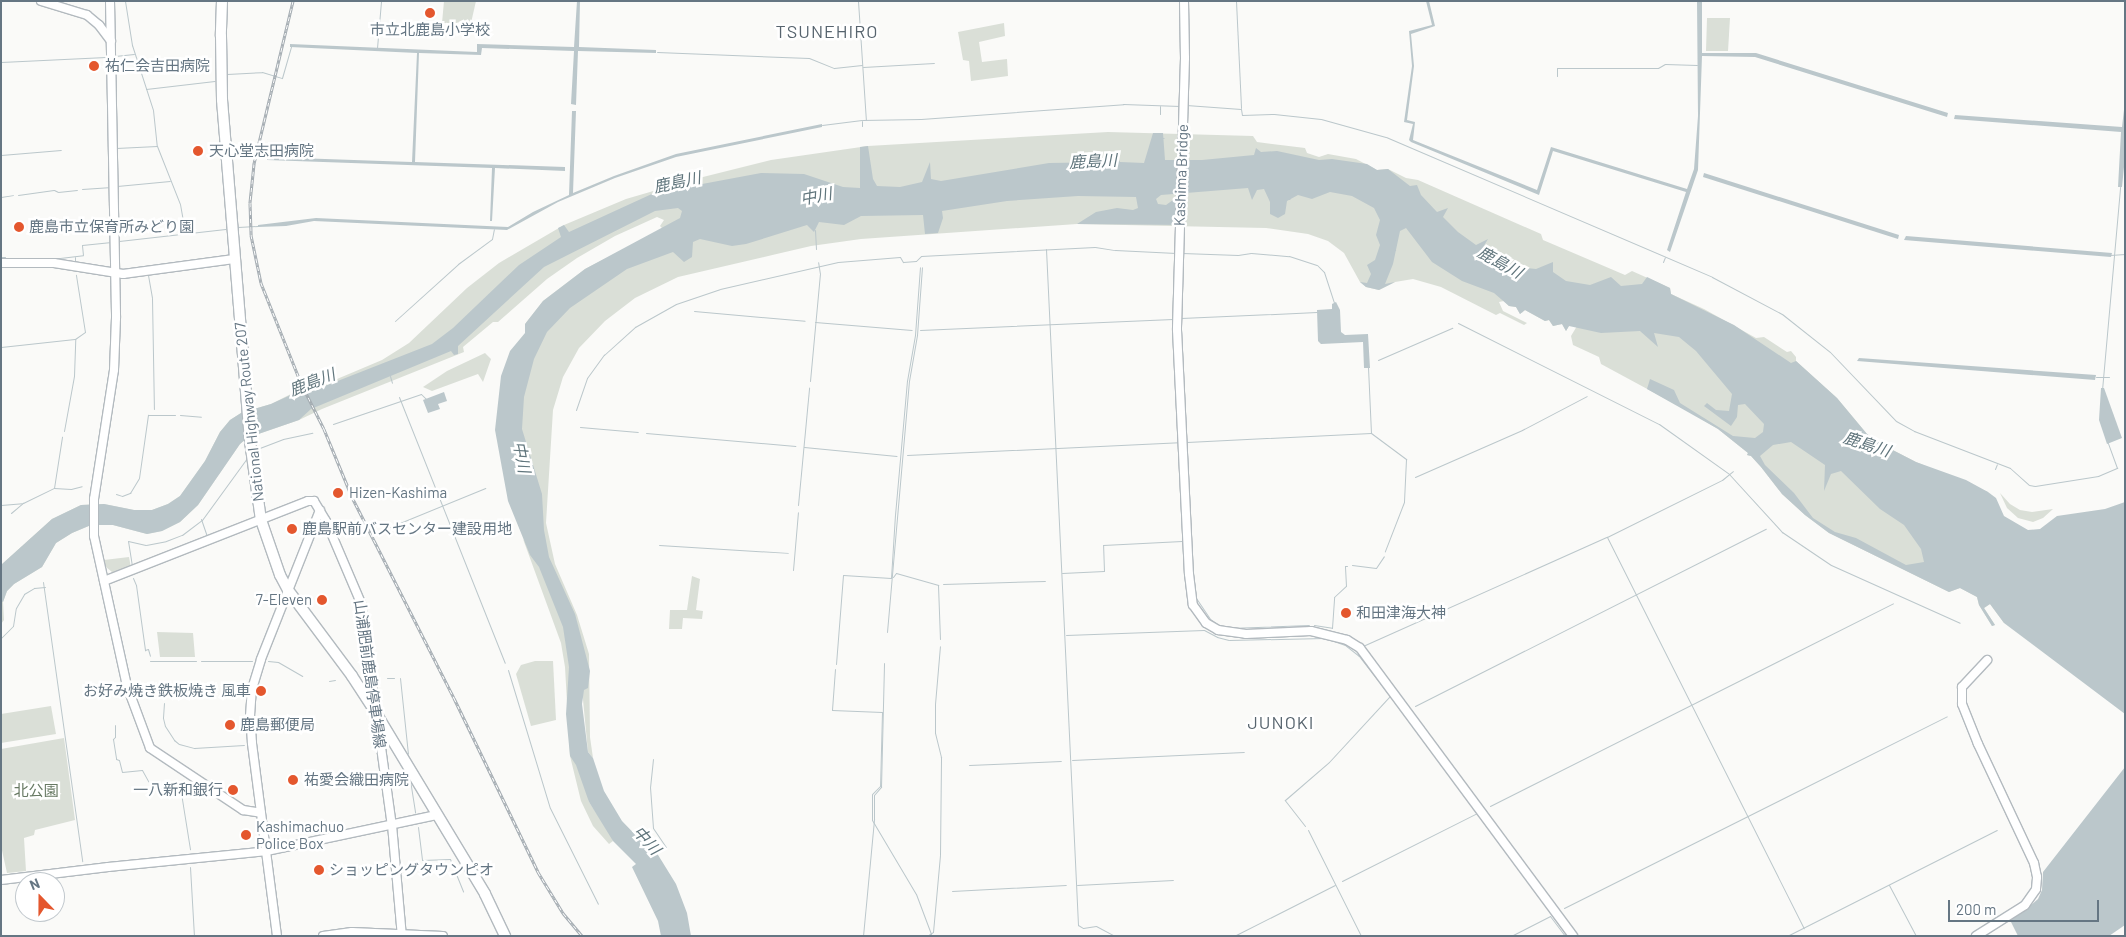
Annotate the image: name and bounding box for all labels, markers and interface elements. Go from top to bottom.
marker: 市立北鹿島小学校 [424,7,436,19]
district label: TSUNEHIRO [774,20,880,42]
place label: 市立北鹿島小学校 [370,21,490,39]
place label: 祐仁会吉田病院 [105,57,210,75]
marker: 祐仁会吉田病院 [87,59,101,73]
street label: Kashima Bridge [1170,124,1192,226]
place label: 天心堂志田病院 [209,142,314,160]
marker: 天心堂志田病院 [191,144,205,158]
water label: 鹿島川 [1069,150,1117,172]
water label: 鹿島川 [652,168,702,196]
water label: 中川 [798,184,834,208]
place label: 鹿島市立保育所みどり園 [29,218,194,236]
marker: 鹿島市立保育所みどり園 [13,221,25,233]
water label: 鹿島川 [1474,242,1526,282]
street label: National Highway Route 207 [231,321,267,503]
water label: 鹿島川 [286,364,338,400]
water label: 鹿島川 [1841,427,1893,461]
water label: 中川 [510,439,534,475]
place label: Hizen-Kashima [349,484,447,502]
marker: Hizen-Kashima [331,486,345,500]
place label: 鹿島駅前バスセンター建設用地 [302,520,512,538]
marker: 鹿島駅前バスセンター建設用地 [286,523,298,535]
place label: 7-Eleven [256,591,312,609]
marker: 7-Eleven [316,594,328,606]
street label: 山浦肥前鹿島停車場線 [351,598,389,750]
place label: 和田津海大神 [1356,604,1446,622]
marker: 和田津海大神 [1340,607,1352,619]
place label: お好み焼き鉄板焼き 風車 [83,682,251,700]
marker: お好み焼き鉄板焼き 風車 [255,685,267,697]
district label: JUNOKI [1247,711,1315,733]
place label: 鹿島郵便局 [240,716,315,734]
marker: 鹿島郵便局 [224,719,236,731]
place label: 祐愛会織田病院 [304,771,409,789]
marker: 祐愛会織田病院 [286,773,300,787]
place label: 一八新和銀行 [133,781,223,799]
park label: 北公園 [14,782,58,800]
marker: 一八新和銀行 [227,784,239,796]
place label: Kashimachuo Police Box [256,817,344,852]
water label: 中川 [629,822,665,858]
marker: Kashimachuo Police Box [240,829,252,841]
place label: ショッピングタウンピオ [329,861,494,879]
marker: ショッピングタウンピオ [313,864,325,876]
north arrow [15,872,65,922]
text: N [27,874,42,893]
scale bar [1951,890,2102,922]
text: 200 m [1956,900,1996,918]

